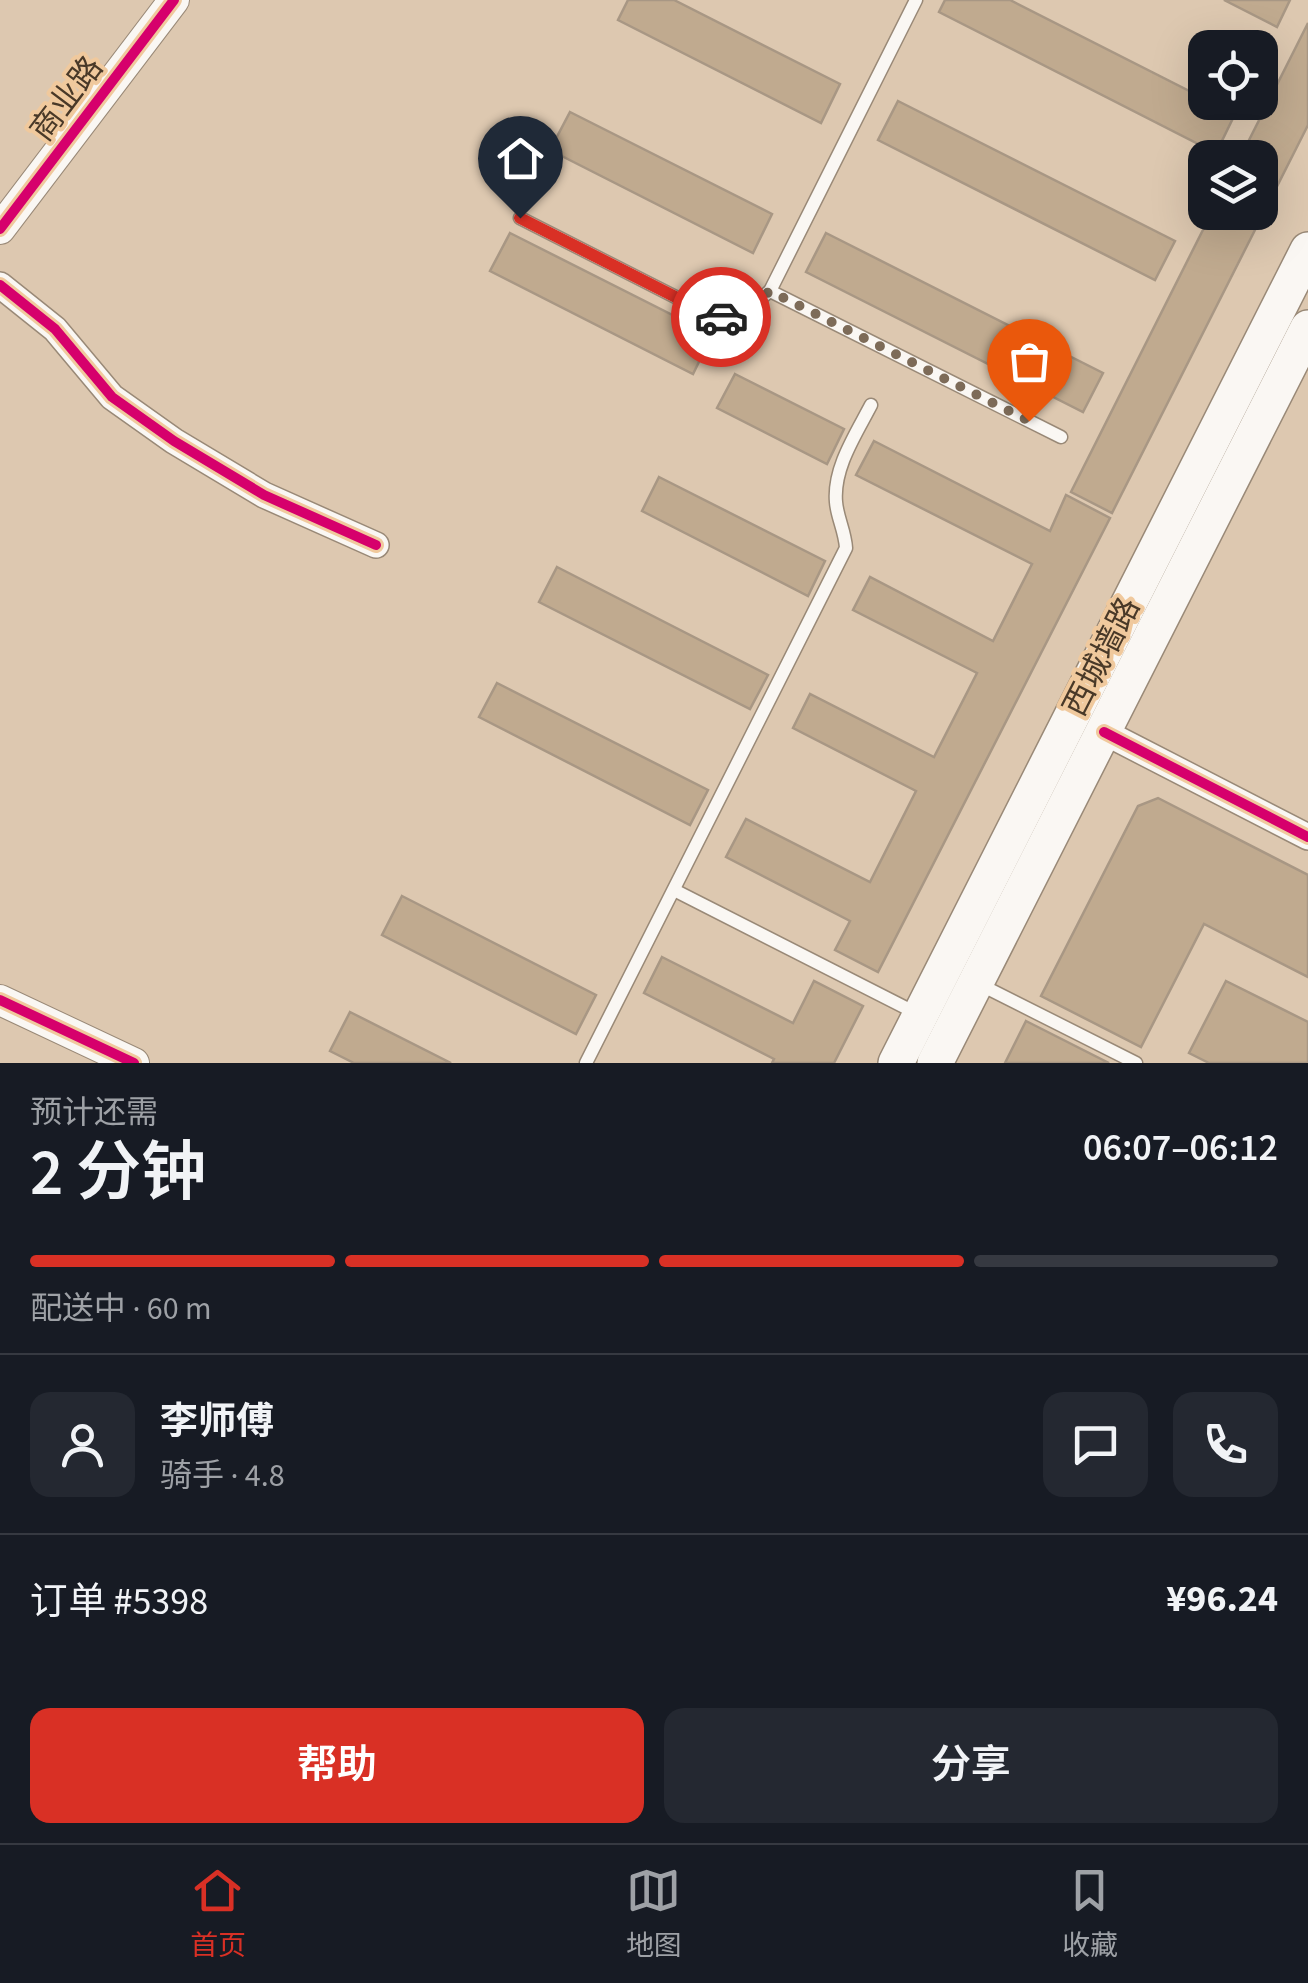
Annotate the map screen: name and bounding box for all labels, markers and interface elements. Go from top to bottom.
map controls [1188,30,1278,230]
button: locate [1188,30,1278,120]
street label: 商业路 [20,47,114,151]
pin [478,116,563,219]
icon: home [493,131,548,186]
button: layers [1188,140,1278,230]
courier [671,267,771,367]
icon: car [694,290,749,345]
pin [987,319,1072,422]
icon: bag [1002,334,1057,389]
street label: 西城墙路 [1052,590,1152,724]
text: 预计还需 [30,1090,158,1136]
text: 06:07–06:12 [1083,1121,1278,1175]
text: 2 分钟 [30,1127,206,1220]
text: 配送中 · 60 m [30,1286,212,1332]
button: person [30,1392,135,1497]
button: chat [1043,1392,1148,1497]
button: phone [1173,1392,1278,1497]
text: 李师傅 [160,1395,274,1449]
text: 骑手 · 4.8 [160,1453,285,1499]
text: ¥96.24 [1166,1572,1278,1626]
text: 订单 #5398 [30,1575,208,1629]
button: 帮助 [30,1708,644,1823]
button: 分享 [664,1708,1278,1823]
tab: 首页 [190,1863,246,1966]
tab: 地图 [626,1863,682,1966]
tab: 收藏 [1062,1863,1118,1966]

